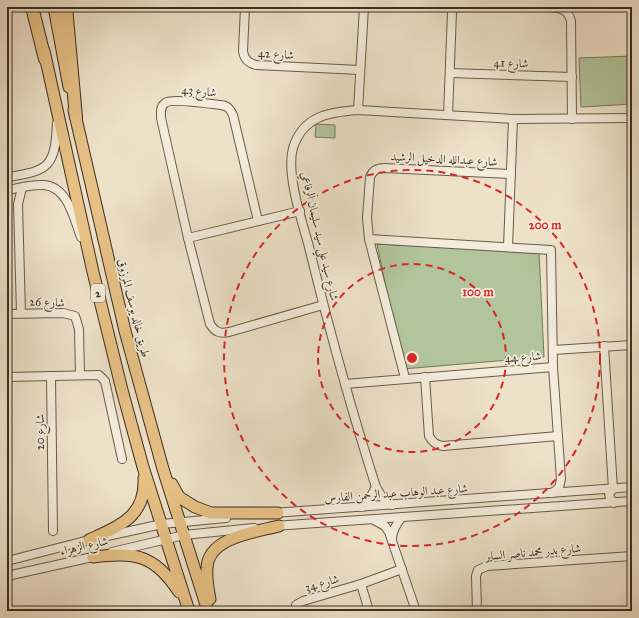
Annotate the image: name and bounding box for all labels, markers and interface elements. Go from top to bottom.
street label: شارع 42 [257,46,295,66]
street label: شارع 41 [493,55,529,75]
street label: شارع 43 [181,83,217,103]
street label: شارع عبدالله الدخيل الرشيد [390,149,498,173]
street label: شارع سيد علي سيد سليمان الرفاعي [293,170,342,303]
text: 200 m [529,218,562,232]
street label: طريق خالد يوسف المرزوق [114,257,153,359]
road number: 2 [91,284,105,302]
text: 100 m [462,285,495,299]
street label: شارع 26 [29,294,65,314]
street label: شارع 44 [504,349,542,369]
centre of rings [405,351,419,365]
street label: شارع 20 [33,414,51,450]
street label: شارع عبد الوهاب عبد الرحمن الفارس [324,481,469,509]
street label: شارع الزهراء [59,534,110,562]
street label: شارع بدر محمد ناصر الساير [482,541,582,567]
street label: شارع 34 [303,571,342,598]

